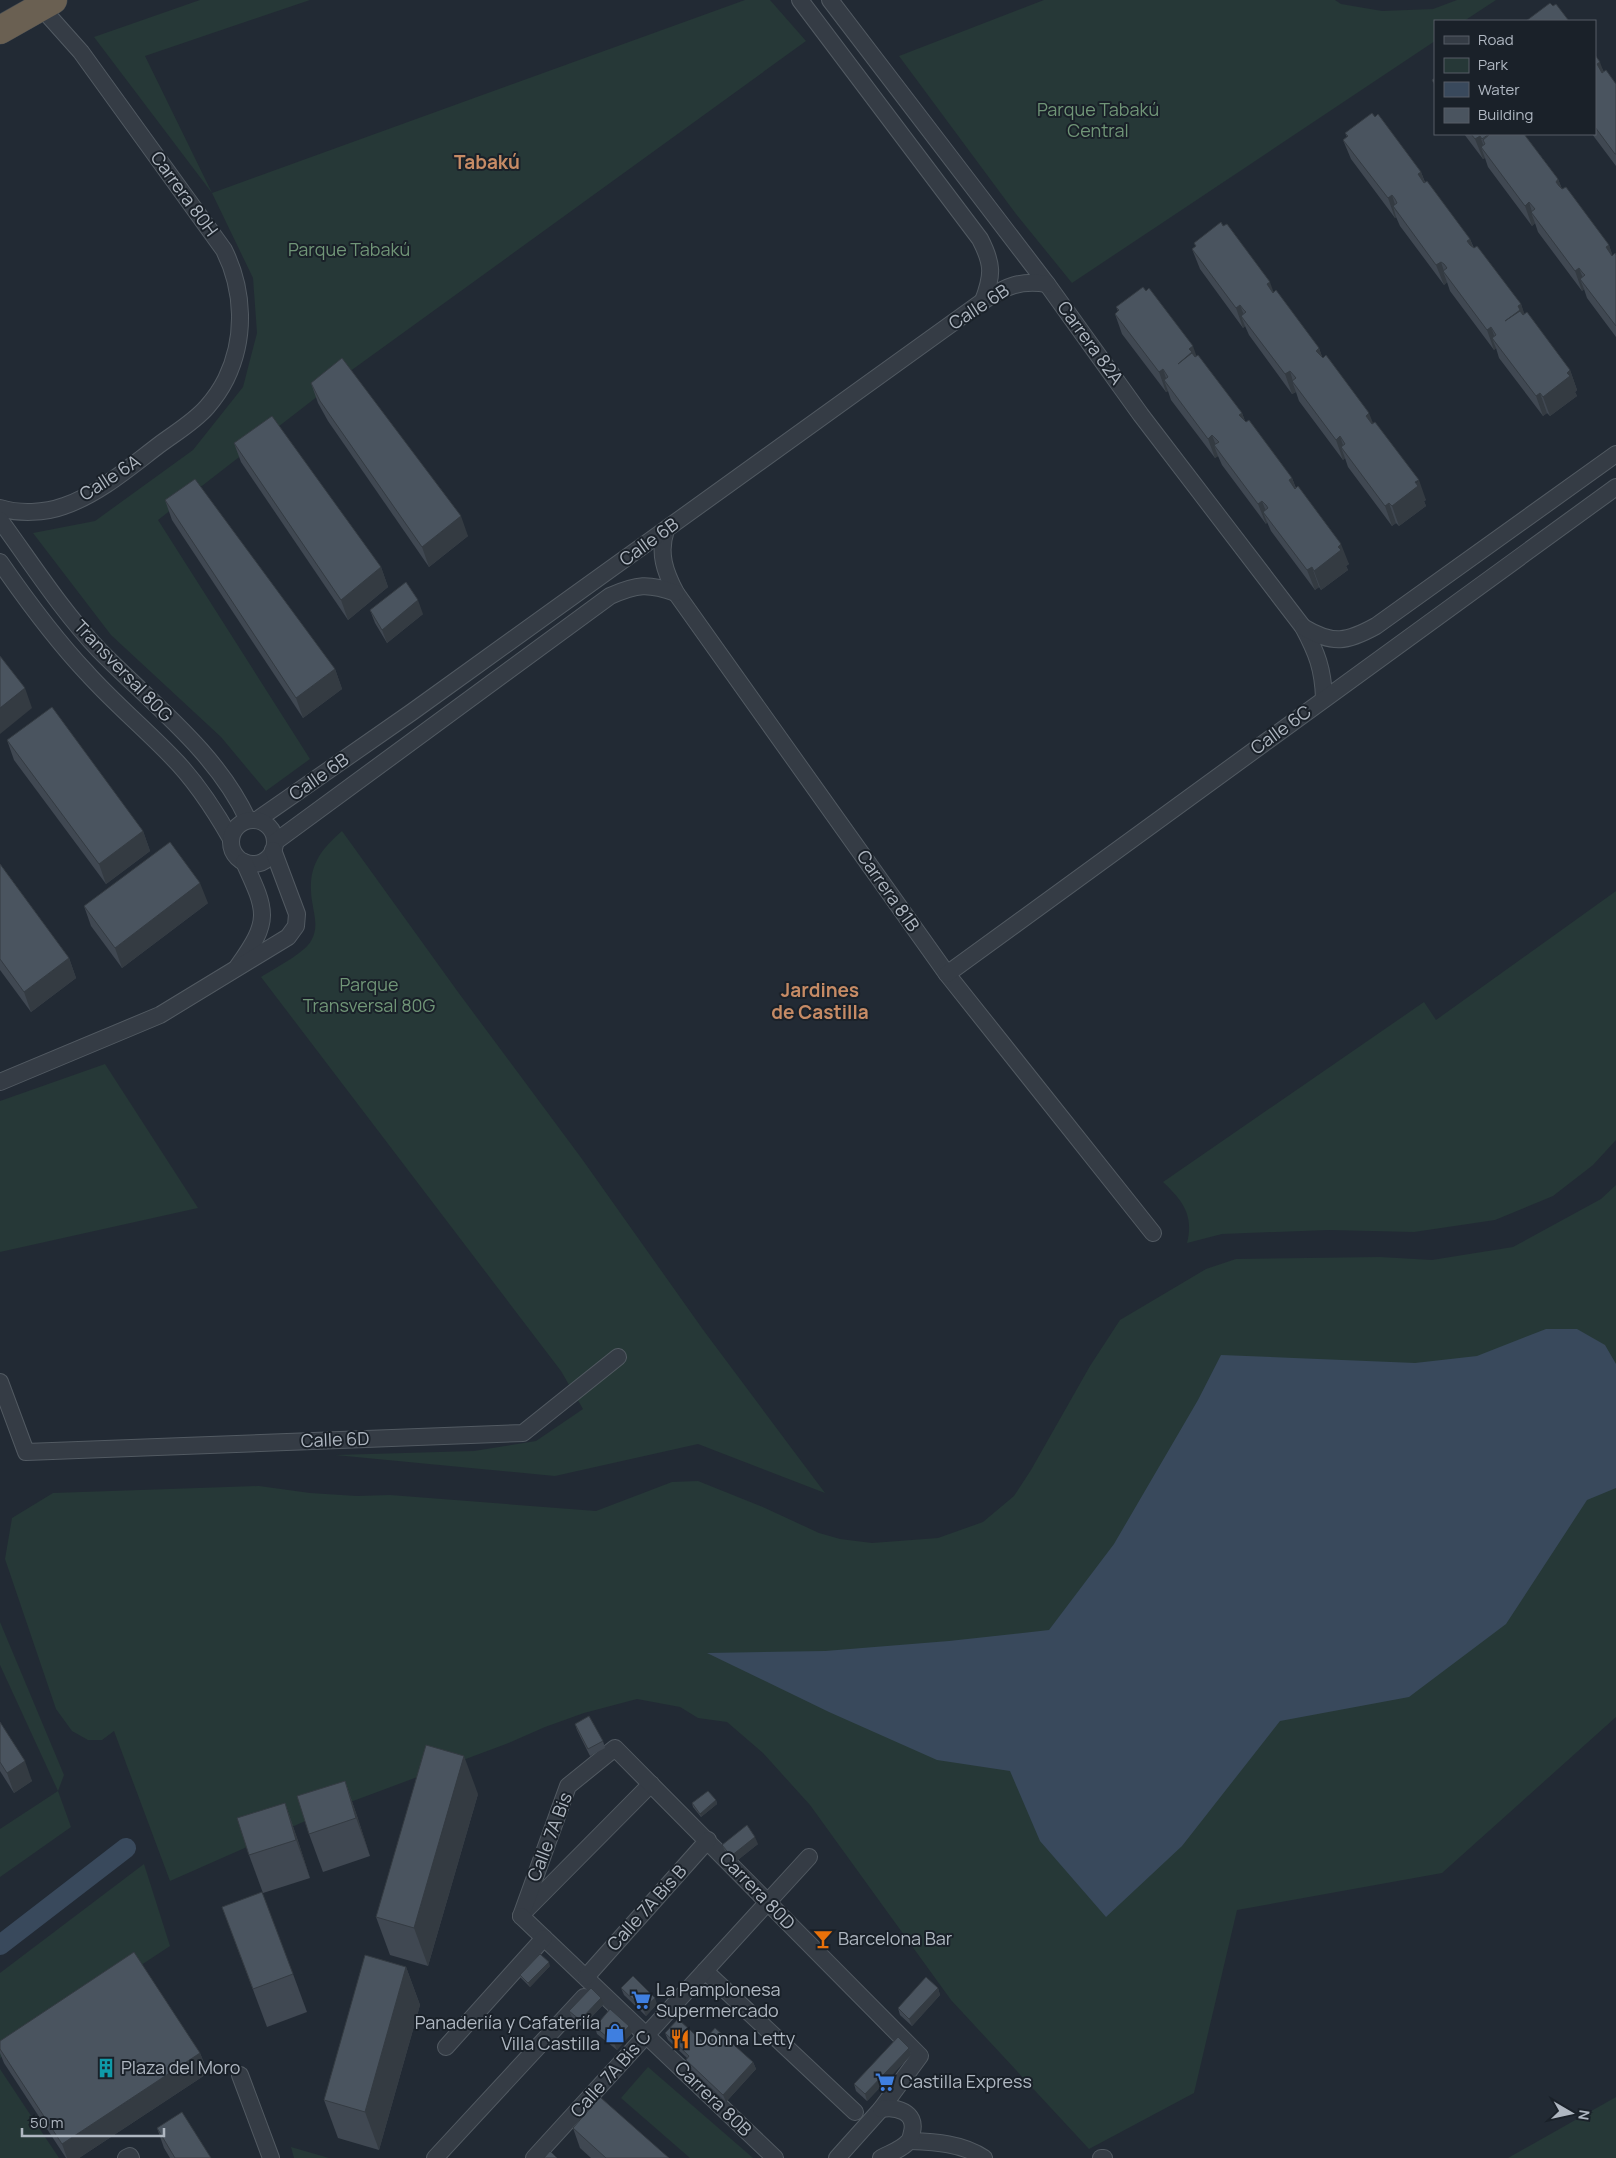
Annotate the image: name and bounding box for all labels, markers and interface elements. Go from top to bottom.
legend [1434,20,1596,135]
text: Road [1478,29,1514,50]
text: Park [1478,54,1508,75]
text: Water [1478,79,1520,100]
park label: Parque Tabakú Central [1037,97,1159,142]
text: Building [1478,104,1533,125]
street label: Carrera 80H [146,146,224,241]
district label: Tabakú [454,149,520,175]
park label: Parque Tabakú [288,237,410,261]
street label: Calle 6B [944,278,1013,335]
street label: Carrera 82A [1052,296,1130,389]
street label: Calle 6A [74,448,145,506]
street label: Calle 6B [614,512,683,571]
street label: Transversal 80G [69,614,179,727]
street label: Calle 6C [1245,699,1316,759]
street label: Calle 6B [284,747,353,805]
street label: Carrera 81B [852,845,926,936]
park label: Parque Transversal 80G [303,972,436,1017]
district label: Jardines de Castilla [771,977,869,1025]
street label: Calle 6D [300,1426,370,1452]
street label: Calle 7A Bis [521,1789,577,1885]
street label: Carrera 80D [715,1846,801,1934]
street label: Calle 7A Bis B [601,1859,691,1956]
place label: Barcelona Bar [838,1926,953,1950]
bar icon: Barcelona Bar [812,1928,834,1950]
place label: La Pamplonesa Supermercado [656,1977,781,2022]
supermarket icon: La Pamplonesa Supermercado [630,1989,652,2011]
place label: Panaderiía y Cafateriía Villa Castilla [415,2010,600,2055]
shop icon: Panaderiía y Cafateriía Villa Castilla [604,2022,626,2044]
street label: Calle 7A Bis C [565,2024,656,2122]
place label: Donna Letty [695,2026,796,2050]
restaurant icon: Donna Letty [669,2028,691,2050]
place label: Plaza del Moro [121,2055,240,2079]
street label: Carrera 80B [670,2055,757,2141]
building icon: Plaza del Moro [95,2057,117,2079]
place label: Castilla Express [900,2069,1032,2093]
supermarket icon: Castilla Express [874,2071,896,2093]
north arrow [1546,2088,1596,2138]
scale bar [22,2106,165,2138]
text: N [1574,2109,1595,2122]
text: 50 m [30,2112,64,2133]

